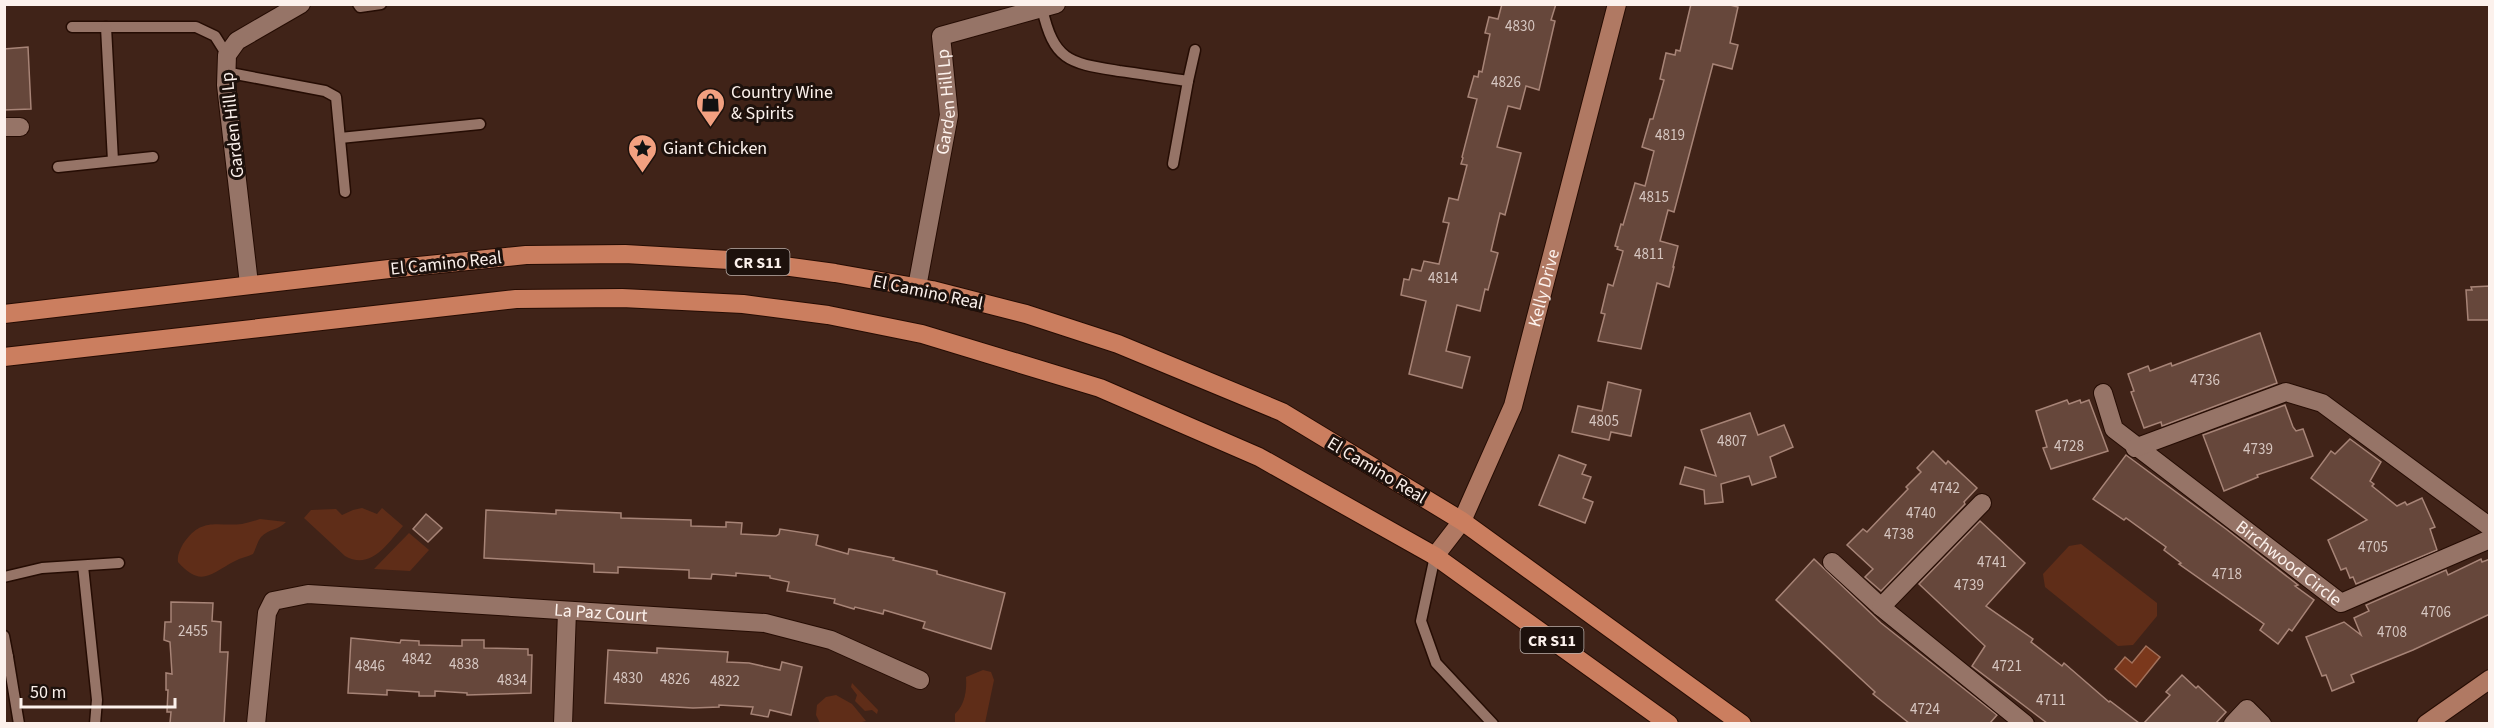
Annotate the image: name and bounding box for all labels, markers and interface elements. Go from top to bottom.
house number: 4830 [1505,16,1535,37]
street label: Garden Hill Lp [930,48,962,157]
street label: Garden Hill Lp [215,71,250,179]
house number: 4826 [1491,72,1521,93]
place label: Country Wine & Spirits [731,80,833,126]
shop icon: Country Wine & Spirits [694,86,726,128]
house number: 4819 [1655,125,1685,146]
place icon: Giant Chicken [626,132,658,174]
place label: Giant Chicken [663,136,767,161]
house number: 4815 [1639,187,1669,208]
house number: 4811 [1634,244,1664,265]
street label: El Camino Real [389,245,503,282]
street label: Kelly Drive [1522,246,1566,330]
road number: CR S11 [726,249,789,275]
house number: 4814 [1428,268,1458,289]
street label: El Camino Real [871,269,985,316]
house number: 4736 [2190,370,2220,391]
house number: 4805 [1589,411,1619,432]
street label: El Camino Real [1322,431,1431,510]
house number: 4807 [1717,431,1747,452]
house number: 4728 [2054,436,2084,457]
house number: 4739 [2243,439,2273,460]
house number: 4742 [1930,478,1960,499]
house number: 4740 [1906,503,1936,524]
street label: Birchwood Circle [2230,515,2347,612]
house number: 4738 [1884,524,1914,545]
house number: 4705 [2358,537,2388,558]
house number: 4741 [1977,552,2007,573]
house number: 4718 [2212,564,2242,585]
house number: 4739 [1954,575,1984,596]
street label: La Paz Court [553,598,648,629]
house number: 4706 [2421,602,2451,623]
house number: 2455 [178,621,208,642]
house number: 4708 [2377,622,2407,643]
road number: CR S11 [1520,627,1584,653]
house number: 4842 [402,649,432,670]
house number: 4838 [449,654,479,675]
house number: 4846 [355,656,385,677]
house number: 4721 [1992,656,2022,677]
house number: 4830 [613,668,643,689]
house number: 4826 [660,669,690,690]
house number: 4834 [497,670,527,691]
scale bar [21,671,176,709]
house number: 4822 [710,671,740,692]
text: 50 m [30,680,66,705]
house number: 4711 [2036,690,2066,711]
house number: 4724 [1910,699,1940,720]

